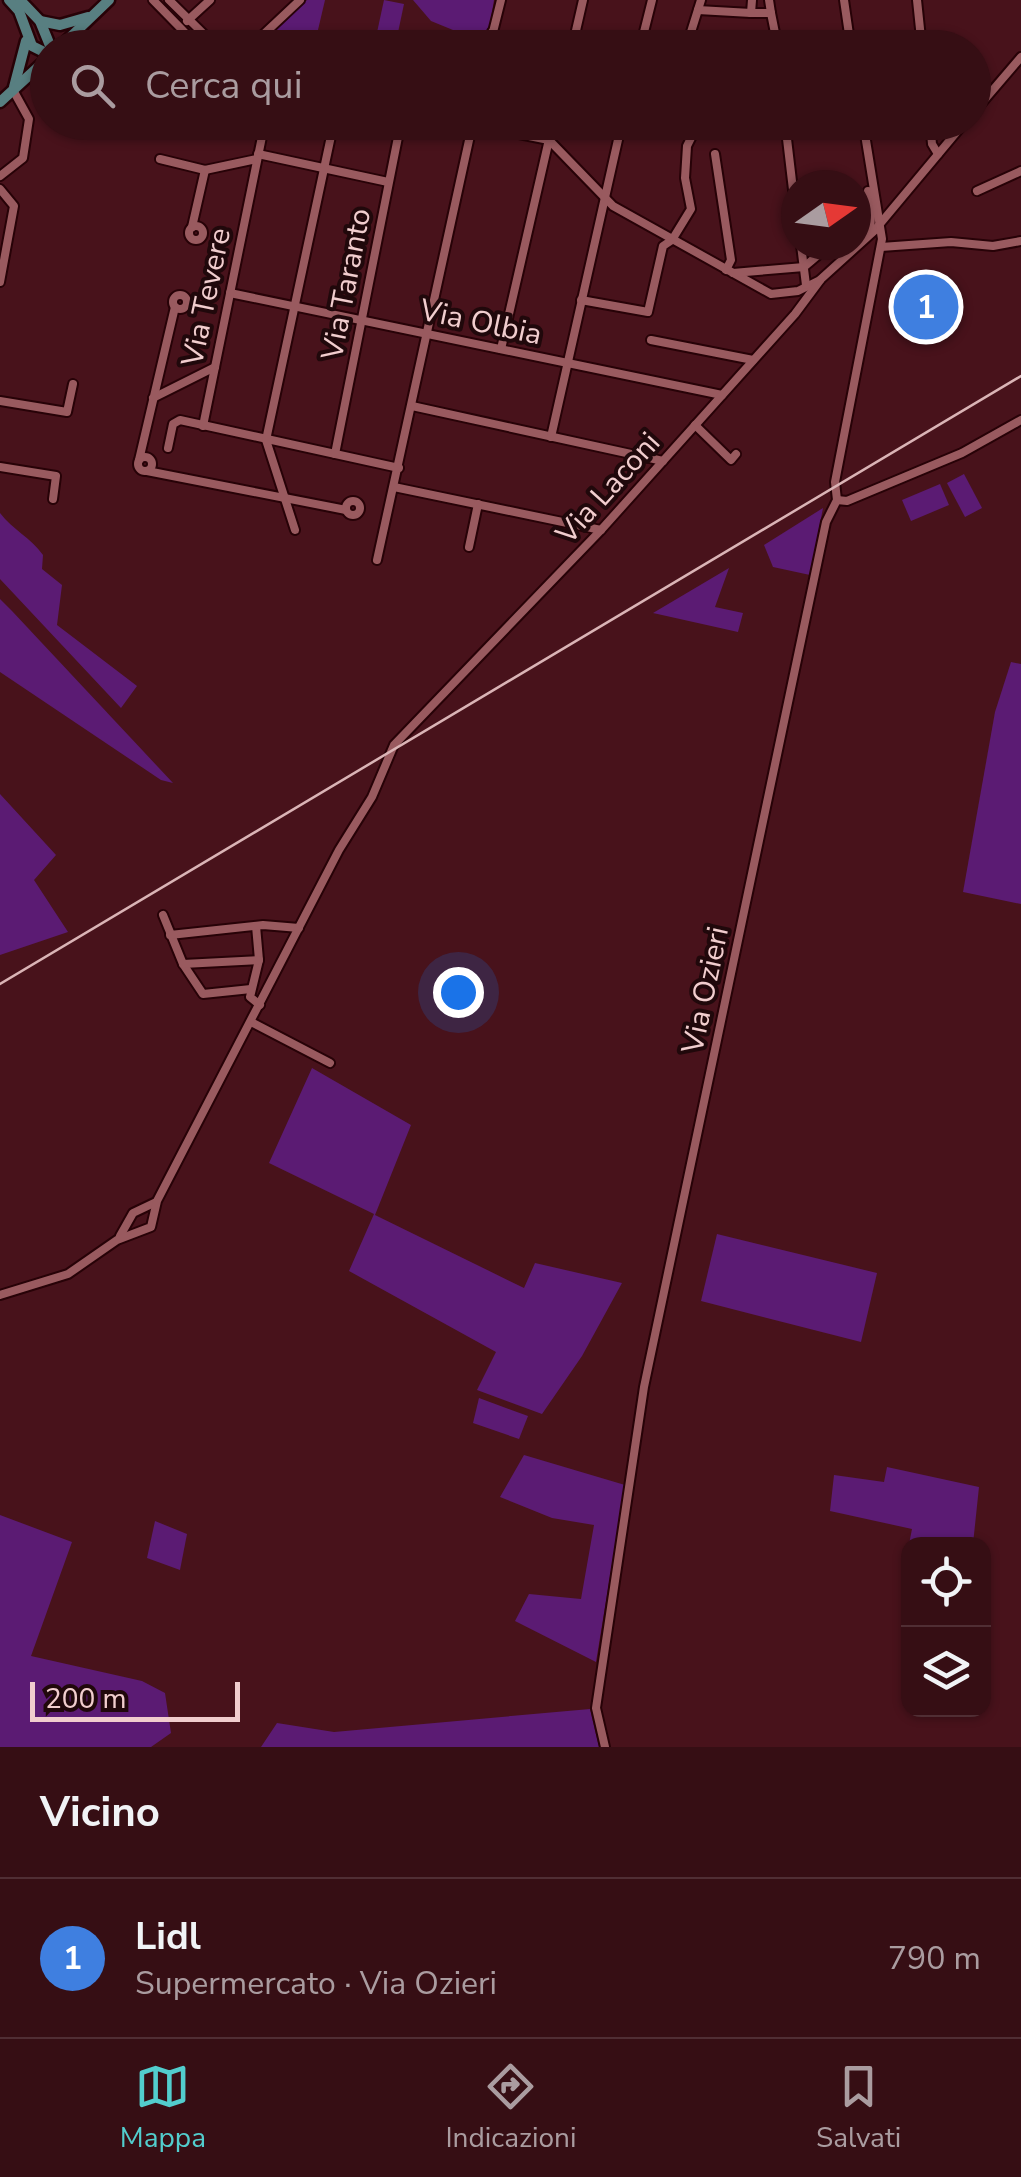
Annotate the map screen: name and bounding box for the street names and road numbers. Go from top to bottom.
street label: Via Taranto [312,205,381,364]
street label: Via Tevere [172,224,241,371]
street label: Via Olbia [415,289,546,355]
street label: Via Laconi [546,423,670,554]
street label: Via Ozieri [672,923,739,1058]

